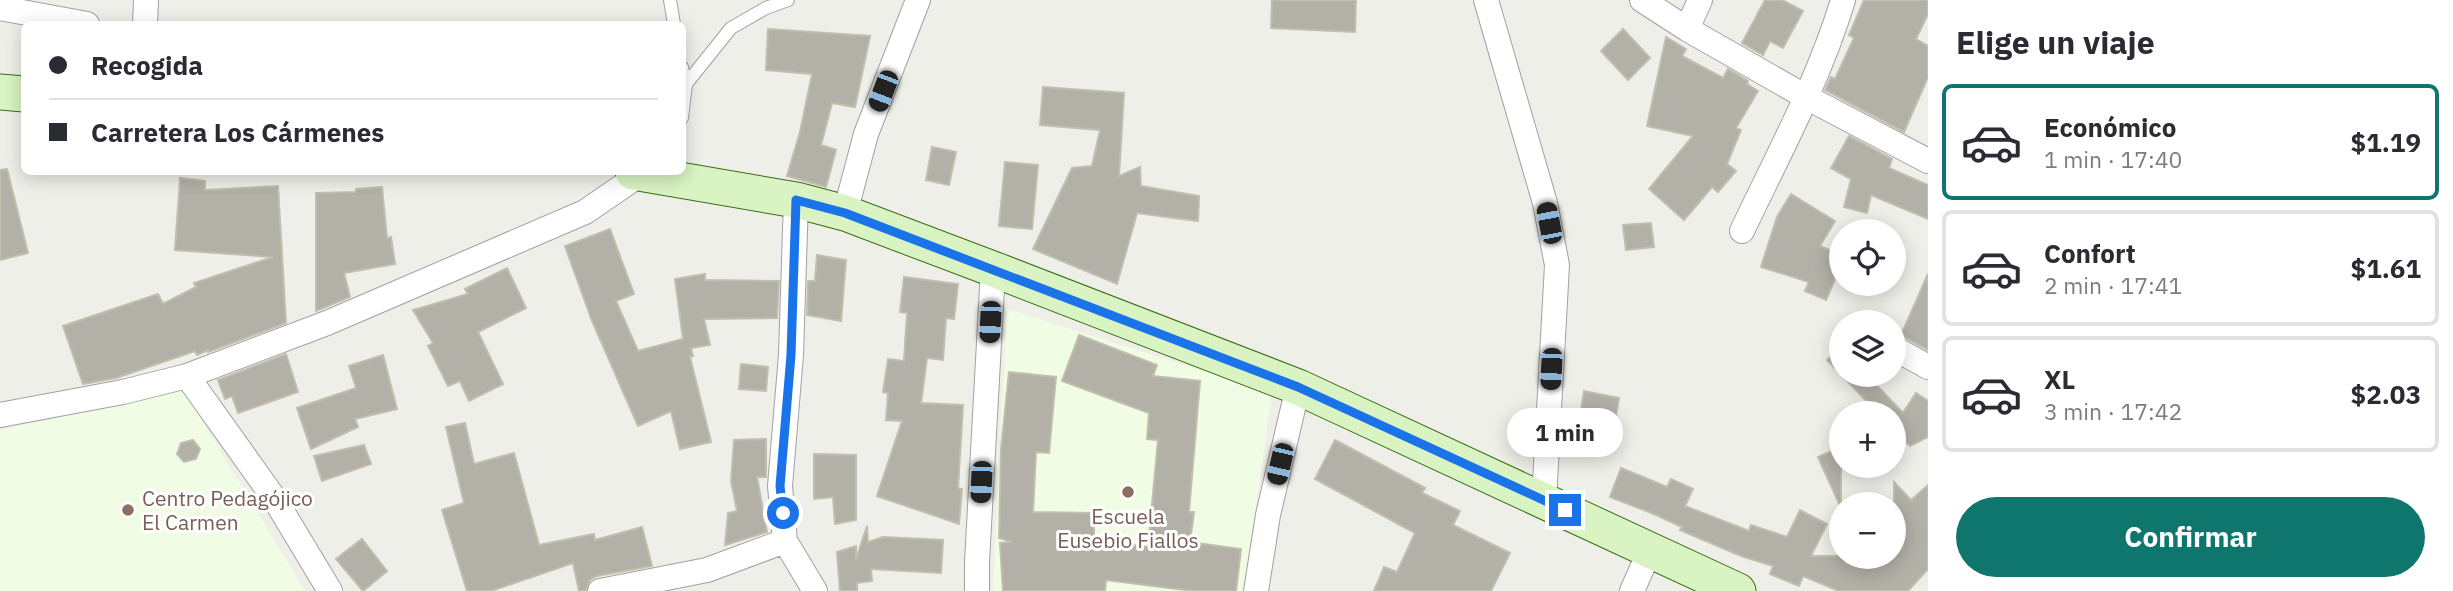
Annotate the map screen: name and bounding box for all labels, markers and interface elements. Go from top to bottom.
text: Elige un viaje [1956,21,2155,63]
text: Recogida [91,48,203,82]
car [866,68,901,114]
text: Económico [2044,110,2176,144]
icon: car [1960,111,2023,174]
text: Carretera Los Cármenes [91,115,384,149]
text: $1.19 [2351,125,2421,159]
text: 1 min · 17:40 [2044,144,2182,174]
car [1535,200,1564,246]
map controls [1829,219,1906,569]
button: locate [1829,219,1906,296]
text: Confort [2044,236,2136,270]
icon: car [1960,237,2023,300]
text: $1.61 [2351,251,2421,285]
text: 2 min · 17:41 [2044,270,2182,300]
car [979,300,1002,344]
button: layers [1829,310,1906,387]
car [1540,347,1563,391]
text: XL [2044,362,2075,396]
icon: car [1960,363,2023,426]
text: $2.03 [2351,377,2421,411]
text: 3 min · 17:42 [2044,396,2182,426]
button: + [1829,401,1906,478]
callout: 1 min [1507,408,1623,458]
text: 1 min [1535,417,1595,447]
car [1266,441,1295,487]
car [970,460,993,504]
place label: Centro Pedagójico El Carmen [142,484,313,536]
marker: Escuela Eusebio Fiallos [1120,484,1136,500]
button: − [1829,492,1906,569]
route end [1549,494,1581,526]
route start [767,497,799,529]
button: Confirmar [1956,497,2425,577]
marker: Centro Pedagójico El Carmen [120,502,136,518]
place label: Escuela Eusebio Fiallos [1057,502,1199,554]

